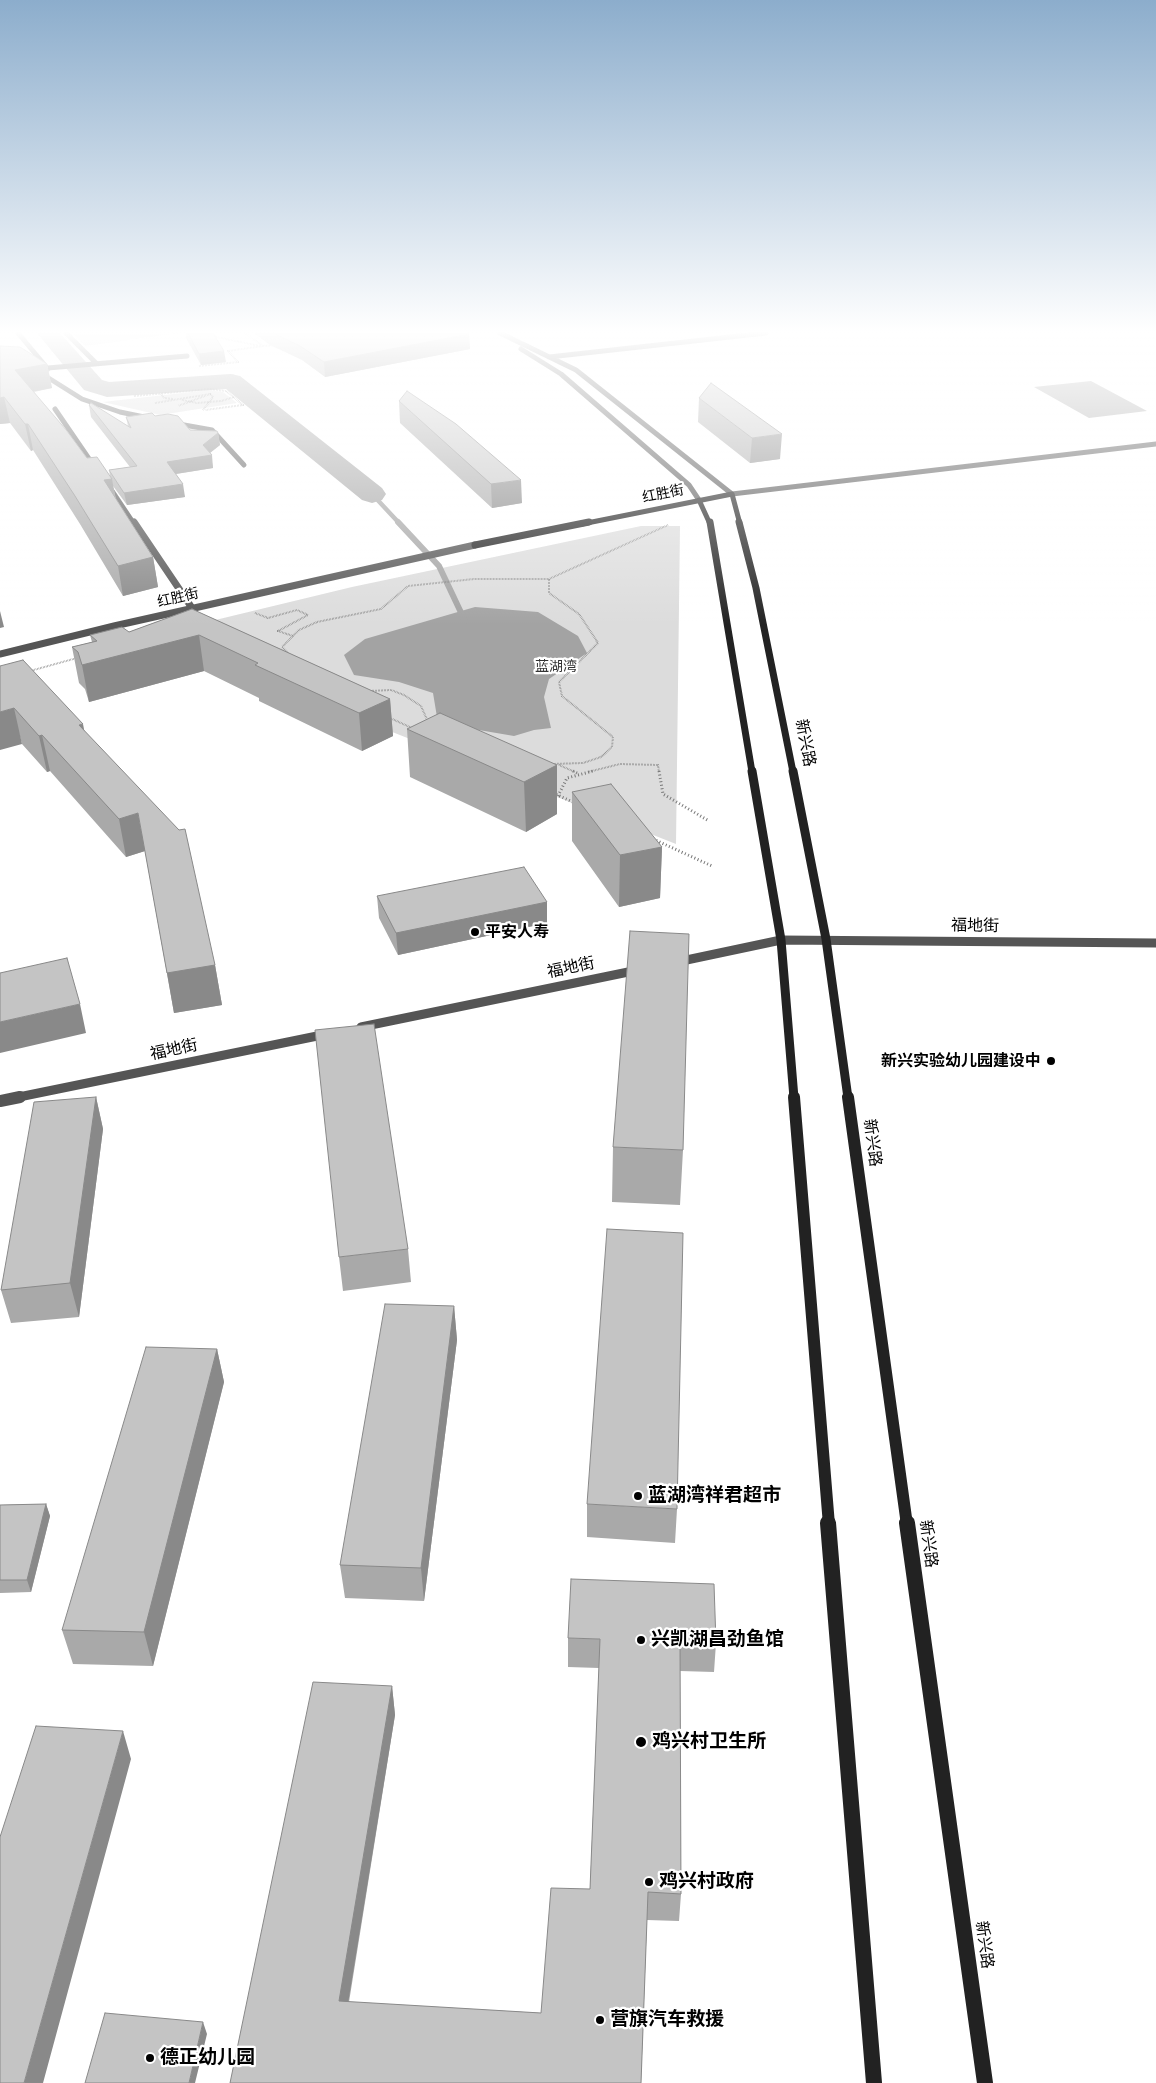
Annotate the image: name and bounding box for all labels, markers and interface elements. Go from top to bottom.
street label: 红胜街 [641,482,685,506]
street label: 红胜街 [156,585,200,611]
park label: 蓝湖湾 [535,659,577,675]
street label: 新兴路 [791,718,819,768]
street label: 福地街 [951,916,999,936]
place label: 平安人寿 [485,922,549,942]
marker: 平安人寿 [469,926,481,938]
street label: 福地街 [546,954,596,982]
street label: 福地街 [149,1036,199,1064]
place label: 新兴实验幼儿园建设中 [881,1051,1041,1071]
marker: 新兴实验幼儿园建设中 [1045,1055,1057,1067]
street label: 新兴路 [859,1118,885,1168]
place label: 蓝湖湾祥君超市 [648,1485,781,1507]
marker: 蓝湖湾祥君超市 [632,1490,644,1502]
street label: 新兴路 [915,1519,941,1569]
place label: 兴凯湖昌劲鱼馆 [651,1629,784,1651]
marker: 兴凯湖昌劲鱼馆 [635,1634,647,1646]
place label: 鸡兴村卫生所 [652,1731,766,1753]
marker: 鸡兴村卫生所 [634,1735,648,1749]
place label: 鸡兴村政府 [659,1871,754,1893]
marker: 鸡兴村政府 [643,1876,655,1888]
street label: 新兴路 [971,1920,997,1970]
place label: 营旗汽车救援 [610,2009,724,2031]
marker: 营旗汽车救援 [594,2014,606,2026]
place label: 德正幼儿园 [160,2047,255,2069]
marker: 德正幼儿园 [144,2052,156,2064]

